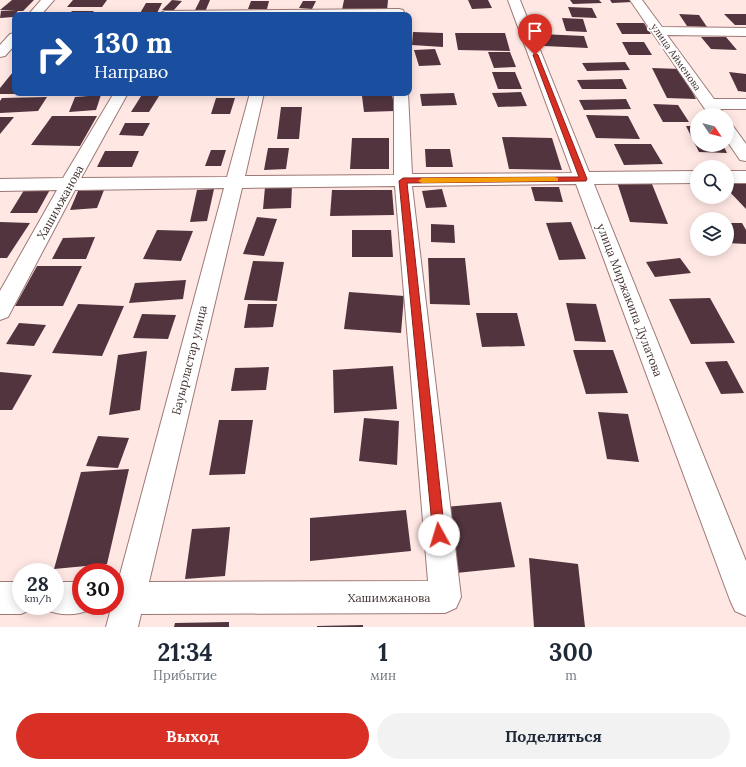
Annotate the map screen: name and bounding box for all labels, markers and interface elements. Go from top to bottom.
pin [518,14,552,55]
icon: arrive [524,20,546,42]
street label: улица Айменова [648,21,704,93]
text: 130 m [94,25,172,61]
icon: right [28,28,80,80]
text: Направо [94,60,168,83]
north arrow [690,108,734,152]
map controls [690,108,734,256]
button: search [690,160,734,204]
street label: Хашимжанова [33,162,87,242]
button: layers [690,212,734,256]
street label: улица Миржакипа Дулатова [594,221,666,379]
street label: Бауырластар улица [168,304,210,416]
position arrow [418,514,460,556]
speed limit sign: 30 [72,563,124,615]
text: 28 [27,571,49,596]
street label: Хашимжанова [348,590,430,605]
text: km/h [24,592,52,605]
text: 21:34 [158,637,213,668]
text: 1 [378,637,388,668]
text: 300 [549,637,593,668]
text: Прибытие [153,667,217,684]
text: мин [370,667,396,684]
text: m [565,667,577,684]
button: Выход [16,713,369,759]
button: Поделиться [377,713,730,759]

